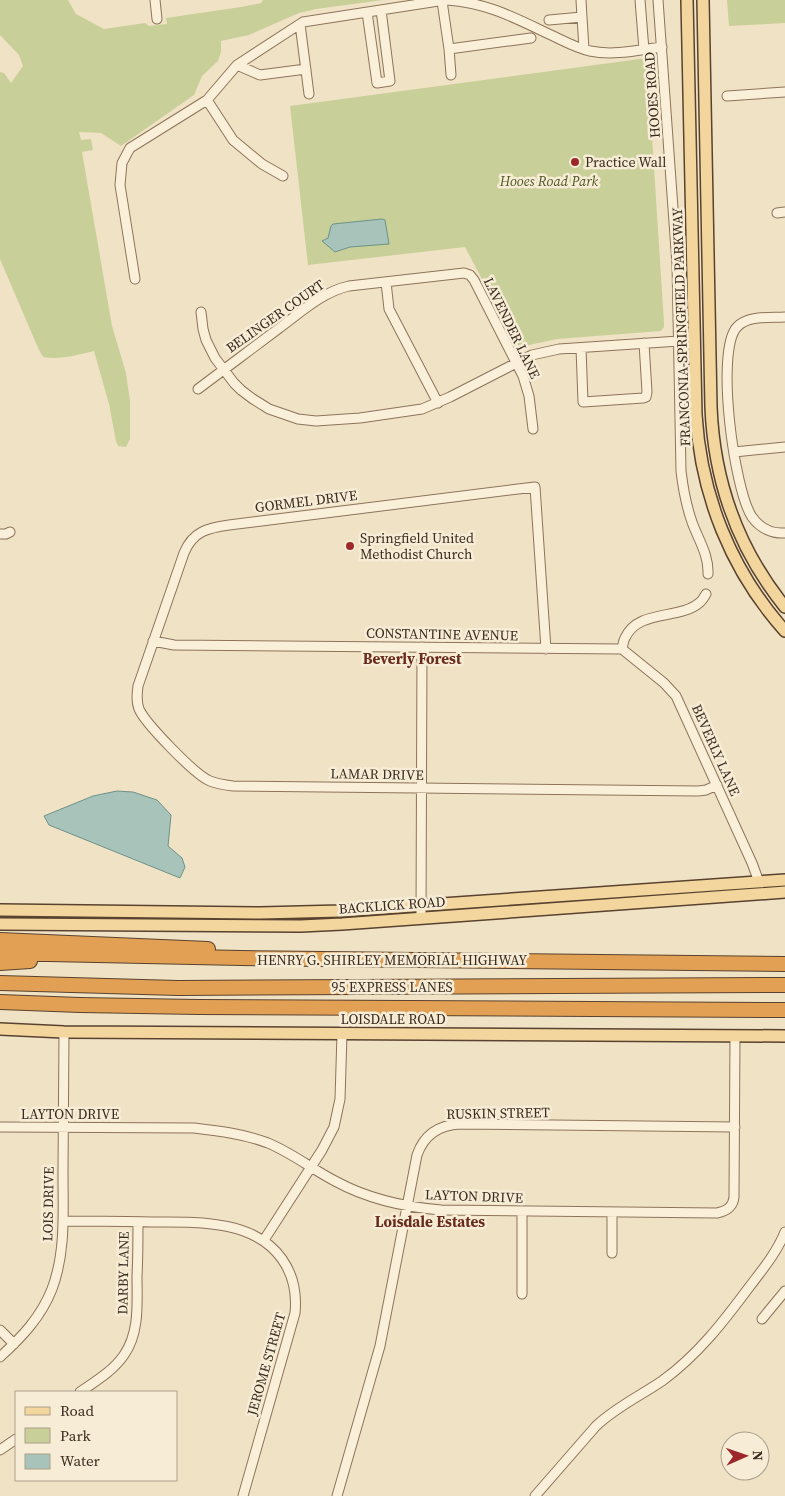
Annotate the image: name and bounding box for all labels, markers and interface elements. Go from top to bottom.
street label: HOOES ROAD [639,51,665,139]
place label: Practice Wall [585,152,666,172]
marker: Practice Wall [569,156,581,168]
park label: Hooes Road Park [499,171,599,191]
street label: FRANCONIA-SPRINGFIELD PARKWAY [667,207,695,447]
street label: BELINGER COURT [222,274,329,357]
street label: LAVENDER LANE [479,274,545,382]
street label: GORMEL DRIVE [254,485,358,517]
place label: Springfield United Methodist Church [360,528,474,564]
marker: Springfield United Methodist Church [344,540,356,552]
street label: CONSTANTINE AVENUE [366,623,518,645]
district label: Beverly Forest [363,648,462,669]
street label: BEVERLY LANE [687,701,745,799]
street label: LAMAR DRIVE [330,763,424,785]
street label: BACKLICK ROAD [338,891,446,919]
street label: HENRY G. SHIRLEY MEMORIAL HIGHWAY [257,950,527,970]
street label: 95 EXPRESS LANES [331,977,453,997]
street label: LOISDALE ROAD [340,1009,446,1029]
street label: RUSKIN STREET [446,1102,551,1124]
street label: LAYTON DRIVE [21,1104,119,1124]
street label: LOIS DRIVE [37,1166,59,1242]
street label: LAYTON DRIVE [424,1184,524,1208]
district label: Loisdale Estates [375,1211,485,1232]
street label: DARBY LANE [112,1231,134,1315]
street label: JEROME STREET [241,1310,290,1419]
legend [15,1391,178,1481]
text: Road [60,1400,94,1421]
text: Park [60,1425,92,1446]
north arrow [720,1431,770,1481]
text: Water [60,1450,101,1471]
text: N [748,1450,768,1461]

